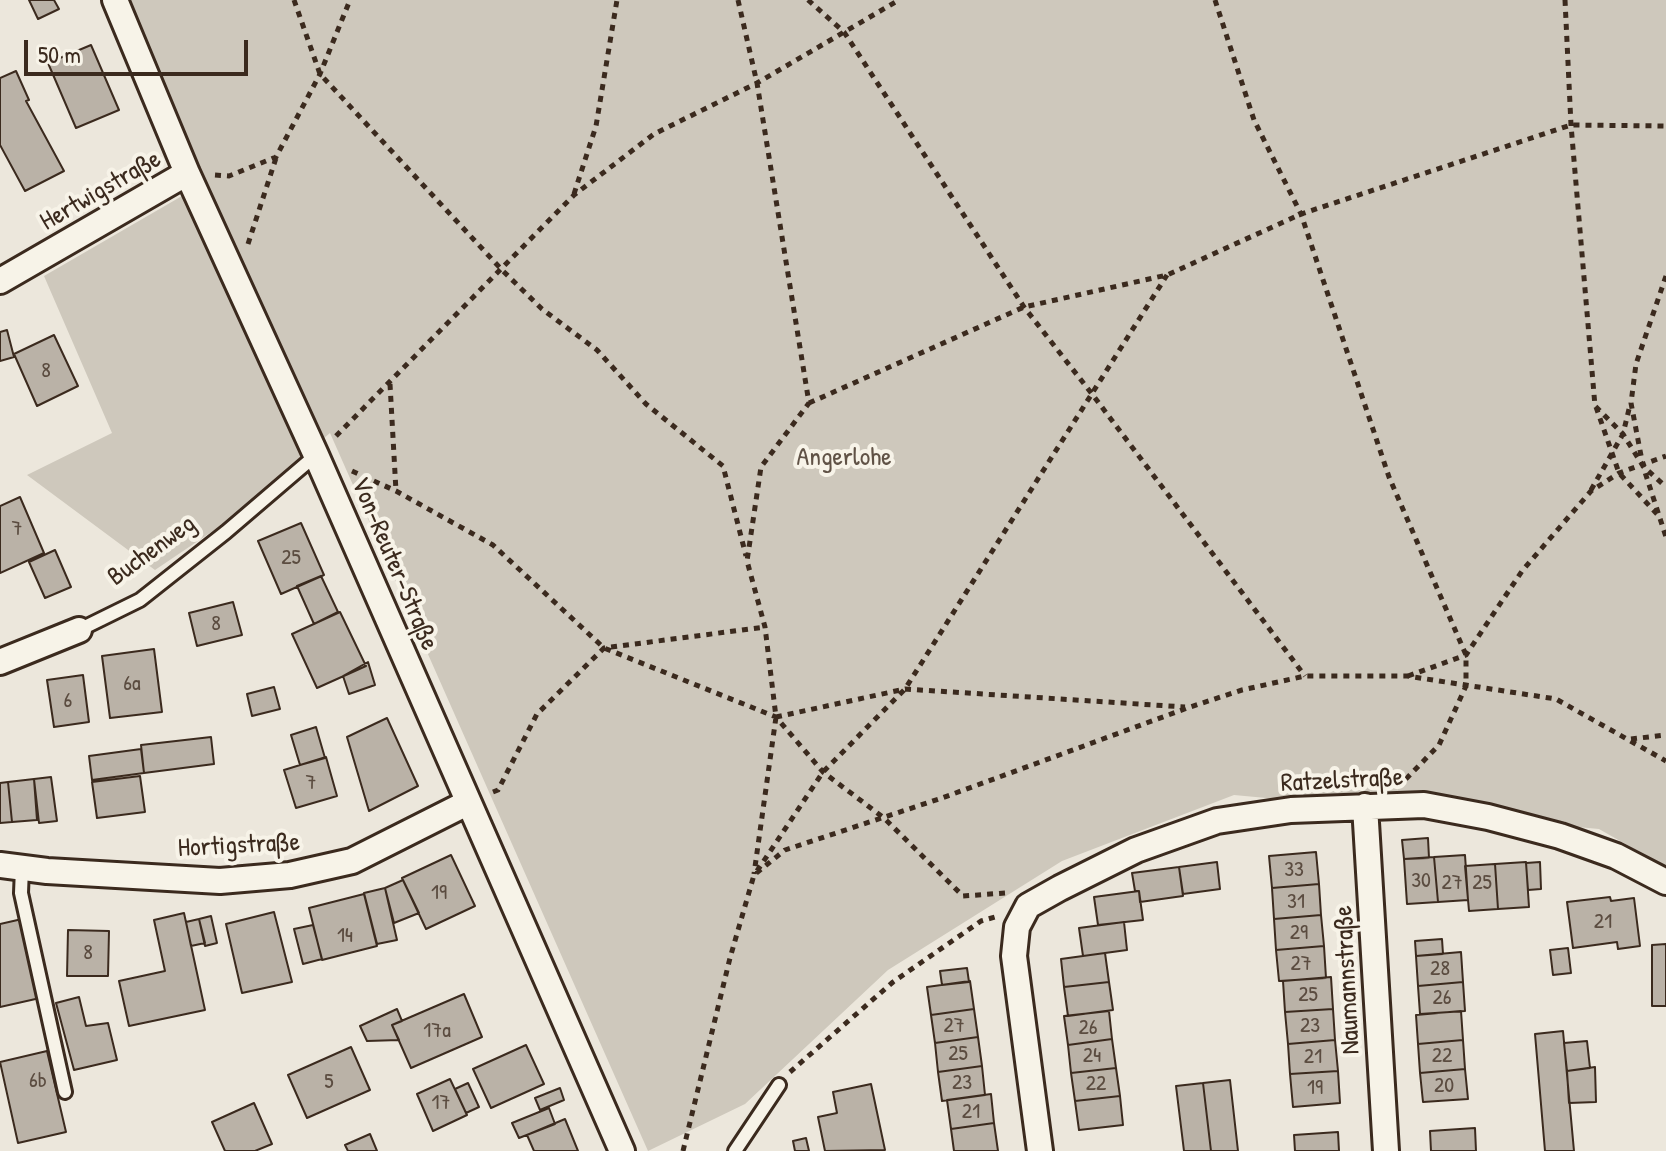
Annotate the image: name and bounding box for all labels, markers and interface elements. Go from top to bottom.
scale bar [28,24,252,74]
text: 50 m [38,38,81,70]
street label: Hertwigstraße [35,144,167,238]
house number: 8 [41,358,51,384]
park label: Angerlohe [796,442,892,474]
street label: Von-Reuter-Straße [344,473,444,655]
street label: Buchenweg [102,509,202,593]
house number: 7 [12,516,22,542]
house number: 25 [281,545,301,571]
house number: 8 [211,611,221,637]
house number: 6a [123,671,141,697]
house number: 6 [64,688,72,714]
street label: Ratzelstraße [1280,762,1404,800]
house number: 7 [306,770,316,796]
street label: Hortigstraße [177,827,301,865]
house number: 33 [1284,857,1304,883]
house number: 30 [1411,868,1431,894]
house number: 27 [1441,870,1463,896]
house number: 25 [1472,870,1492,896]
house number: 19 [431,880,447,906]
house number: 31 [1287,889,1305,915]
street label: Naumannstraße [1329,905,1367,1055]
house number: 21 [1594,909,1612,935]
house number: 29 [1290,920,1308,946]
house number: 14 [337,923,353,949]
house number: 8 [83,940,93,966]
house number: 27 [1290,951,1312,977]
house number: 28 [1430,956,1450,982]
house number: 25 [1298,982,1318,1008]
house number: 26 [1432,985,1452,1011]
house number: 27 [943,1013,965,1039]
house number: 23 [1300,1013,1320,1039]
house number: 26 [1078,1015,1098,1041]
house number: 17a [423,1018,451,1044]
house number: 25 [948,1041,968,1067]
house number: 24 [1083,1043,1101,1069]
house number: 22 [1432,1043,1452,1069]
house number: 21 [1304,1044,1322,1070]
house number: 6b [29,1068,47,1094]
house number: 5 [324,1069,334,1095]
house number: 23 [952,1070,972,1096]
house number: 22 [1086,1071,1106,1097]
house number: 20 [1434,1073,1454,1099]
house number: 19 [1307,1075,1323,1101]
house number: 17 [432,1090,450,1116]
house number: 21 [962,1099,980,1125]

